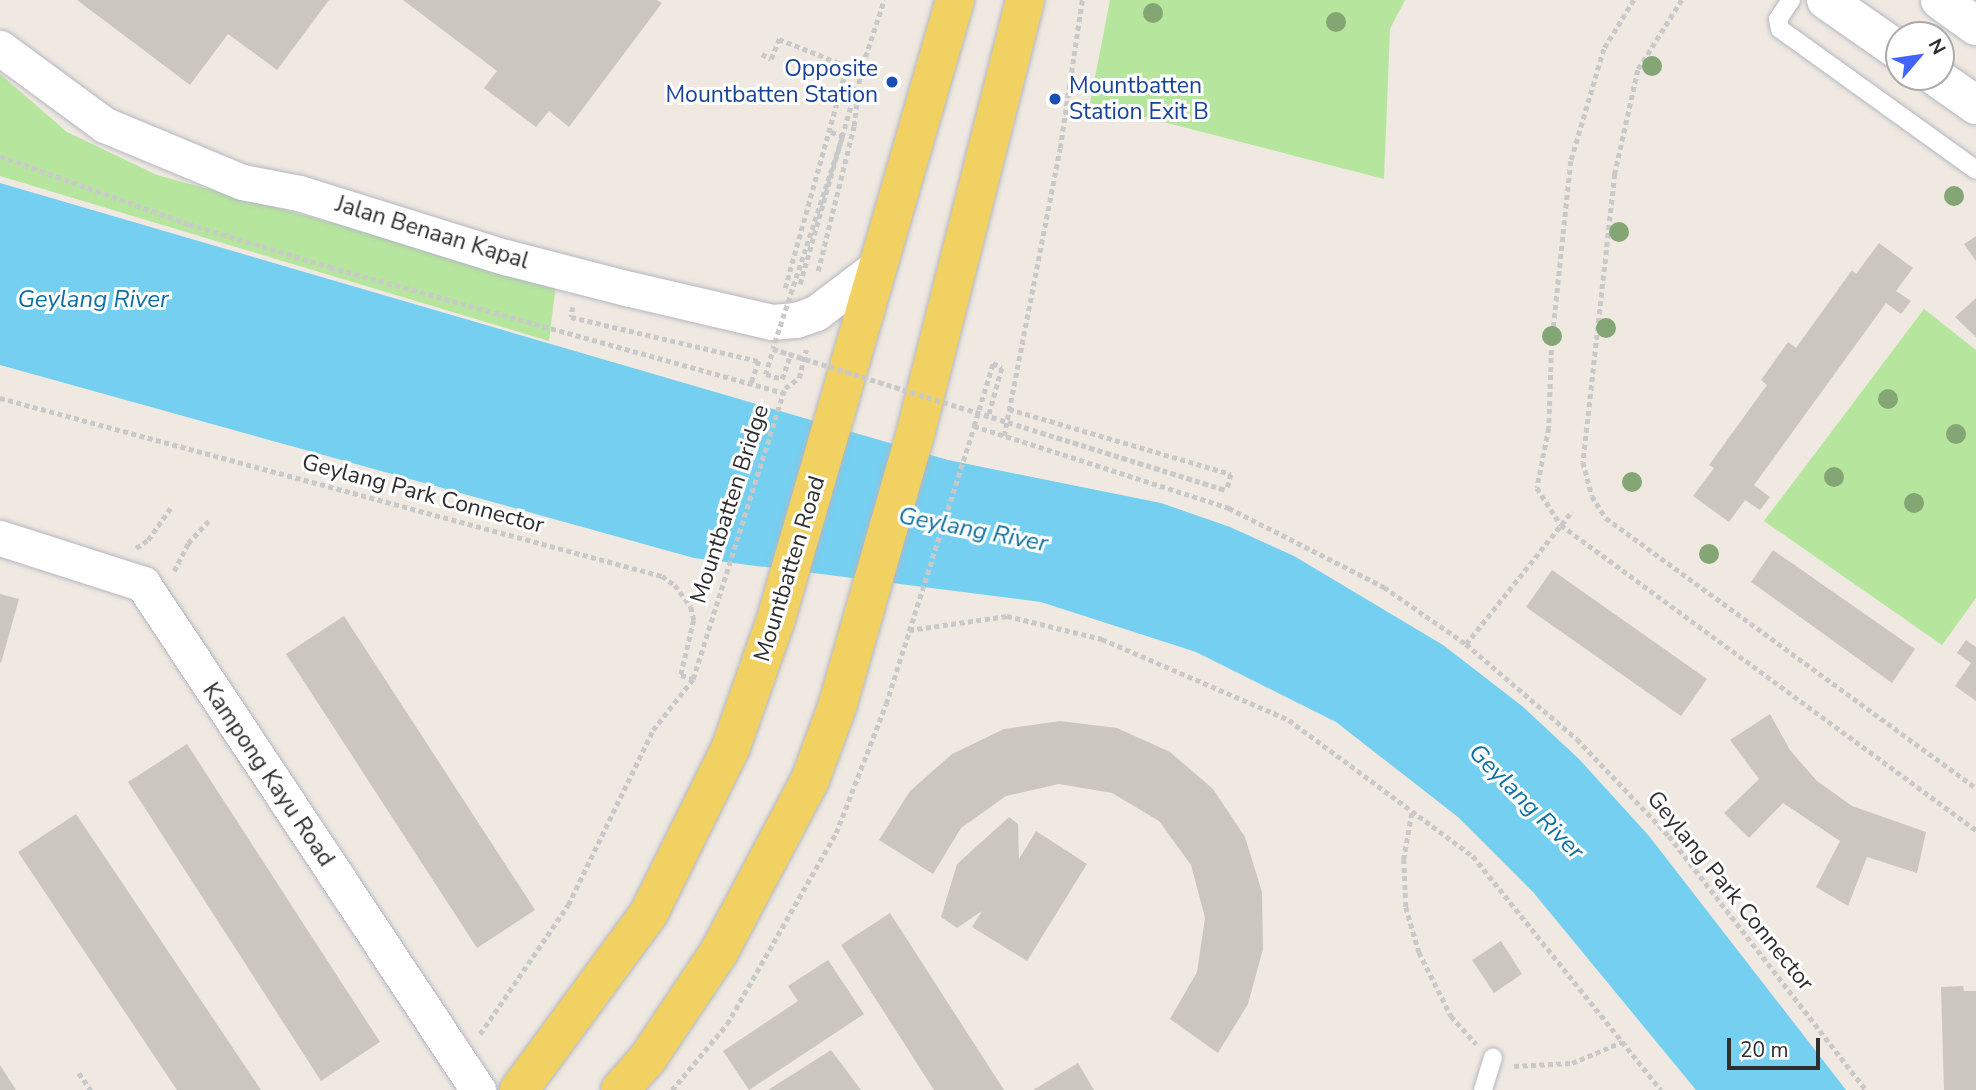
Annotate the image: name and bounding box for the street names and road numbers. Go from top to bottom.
street label: Jalan Benaan Kapal [332,190,532,276]
street label: Mountbatten Bridge [685,401,775,607]
street label: Geylang Park Connector [299,448,547,540]
street label: Mountbatten Road [749,473,831,665]
street label: Kampong Kayu Road [196,678,340,872]
street label: Geylang Park Connector [1641,785,1819,997]

